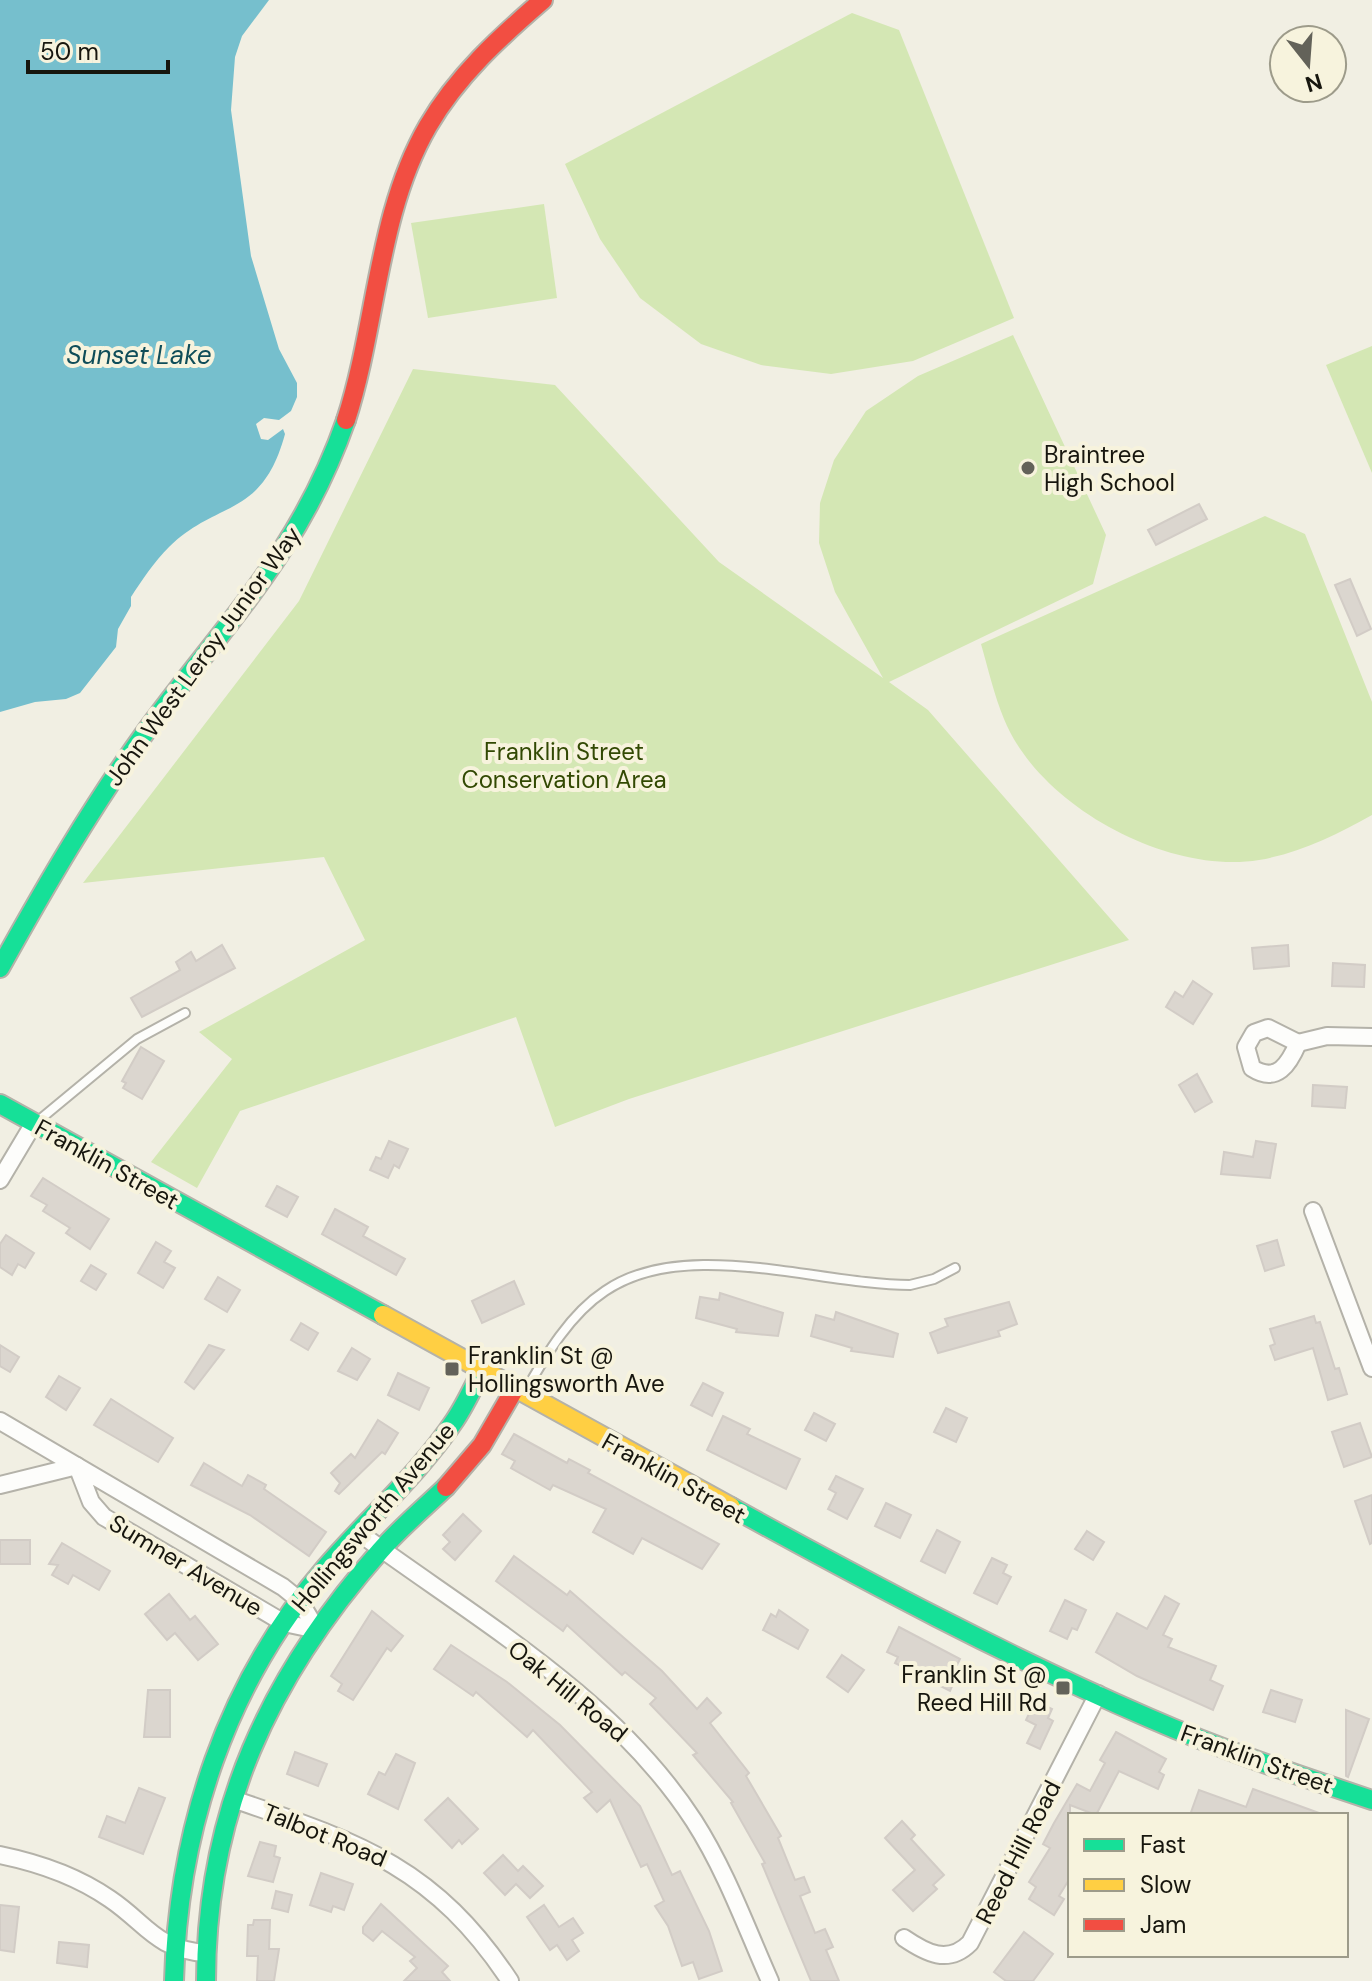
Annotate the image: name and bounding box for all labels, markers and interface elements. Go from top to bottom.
scale bar [28,24,168,74]
north arrow [1268,24,1348,104]
text: 50 m [40,36,99,67]
text: N [1302,66,1326,99]
water label: Sunset Lake [66,338,212,372]
place label: Braintree High School [1044,439,1175,498]
marker: Braintree High School [1019,459,1037,477]
street label: John West Leroy Junior Way [98,520,308,792]
park label: Franklin Street Conservation Area [461,736,667,795]
street label: Franklin Street [30,1112,184,1216]
place label: Franklin St @ Hollingsworth Ave [468,1340,665,1399]
marker: Franklin St @ Hollingsworth Ave [443,1360,461,1378]
street label: Hollingsworth Avenue [285,1416,461,1618]
street label: Franklin Street [597,1426,751,1530]
street label: Sumner Avenue [104,1507,268,1623]
street label: Oak Hill Road [502,1633,634,1749]
place label: Franklin St @ Reed Hill Rd [901,1659,1047,1718]
marker: Franklin St @ Reed Hill Rd [1054,1679,1072,1697]
street label: Franklin Street [1177,1717,1337,1801]
street label: Reed Hill Road [968,1775,1068,1929]
street label: Talbot Road [259,1796,391,1874]
legend [1068,1813,1348,1957]
text: Fast [1140,1829,1186,1860]
text: Slow [1140,1869,1191,1900]
text: Jam [1140,1909,1186,1940]

